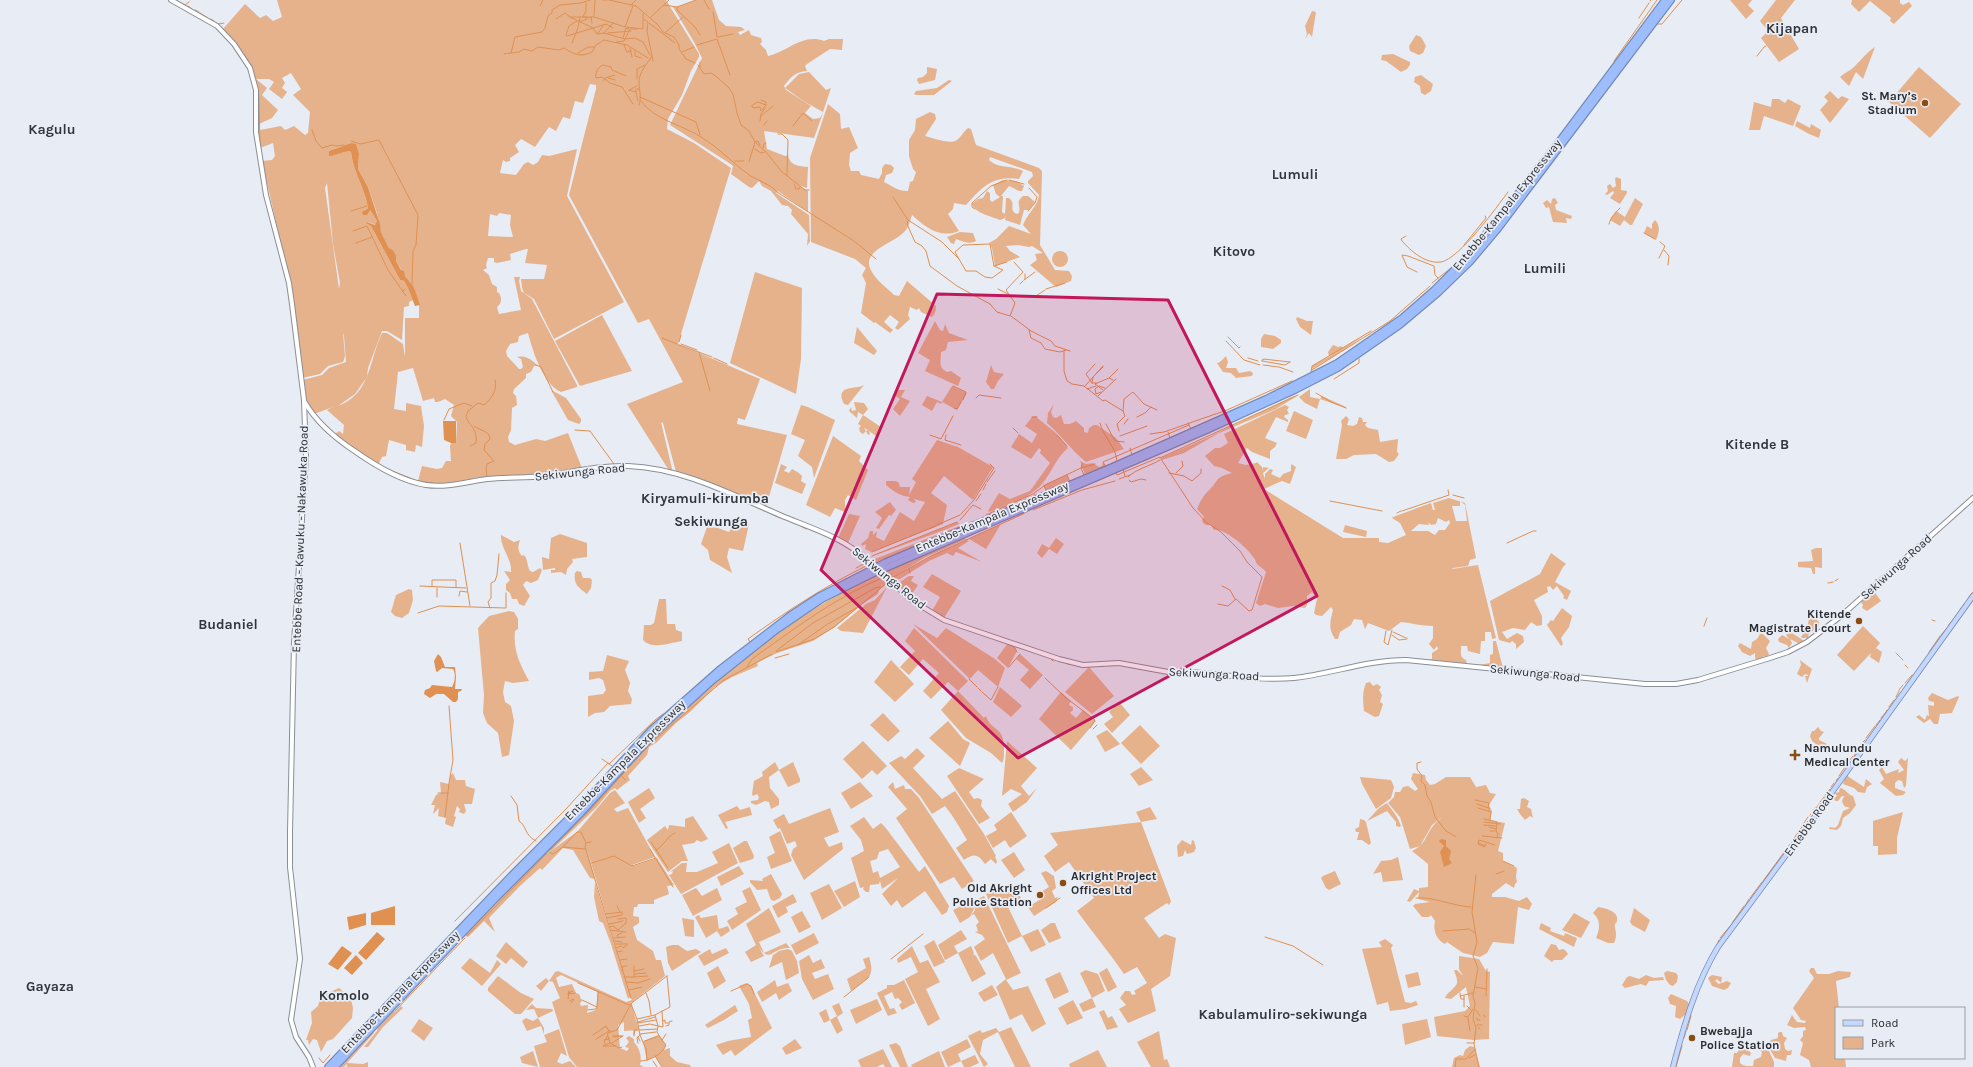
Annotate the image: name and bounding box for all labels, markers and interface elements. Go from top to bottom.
district label: Kijapan [1766,20,1818,37]
place label: St. Mary’s Stadium [1861,89,1917,117]
marker: St. Mary’s Stadium [1920,98,1930,108]
district label: Kagulu [28,121,76,138]
street label: Entebbe-Kampala Expressway [1450,136,1565,273]
district label: Lumuli [1272,166,1318,183]
district label: Kitovo [1213,243,1255,260]
district label: Lumili [1524,260,1566,277]
street label: Entebbe Road - Kawuku - Nakawuka Road [289,425,311,653]
district label: Kitende B [1725,436,1789,453]
street label: Sekiwunga Road [534,460,626,484]
street label: Entebbe-Kampala Expressway [913,478,1071,556]
district label: Kiryamuli-kirumba [641,490,769,507]
district label: Sekiwunga [674,513,748,530]
street label: Sekiwunga Road [1858,531,1934,603]
street label: Sekiwunga Road [849,544,929,612]
place label: Kitende Magistrate I court [1749,607,1851,635]
district label: Budaniel [198,616,258,633]
marker: Kitende Magistrate I court [1854,616,1864,626]
street label: Sekiwunga Road [1489,661,1581,685]
street label: Sekiwunga Road [1168,665,1260,683]
street label: Entebbe-Kampala Expressway [562,697,688,823]
place label: Namulundu Medical Center [1804,741,1890,769]
marker: Namulundu Medical Center [1789,749,1801,761]
street label: Entebbe Road [1781,789,1837,859]
place label: Akright Project Offices Ltd [1071,869,1157,897]
marker: Akright Project Offices Ltd [1058,878,1068,888]
place label: Old Akright Police Station [953,881,1032,909]
marker: Old Akright Police Station [1035,890,1045,900]
street label: Entebbe-Kampala Expressway [338,928,463,1056]
district label: Gayaza [26,978,74,995]
district label: Komolo [319,987,369,1004]
district label: Kabulamuliro-sekiwunga [1199,1006,1367,1023]
legend [1835,1007,1965,1059]
text: Road [1871,1016,1899,1030]
place label: Bwebajja Police Station [1700,1024,1779,1052]
marker: Bwebajja Police Station [1687,1033,1697,1043]
text: Park [1871,1036,1896,1050]

